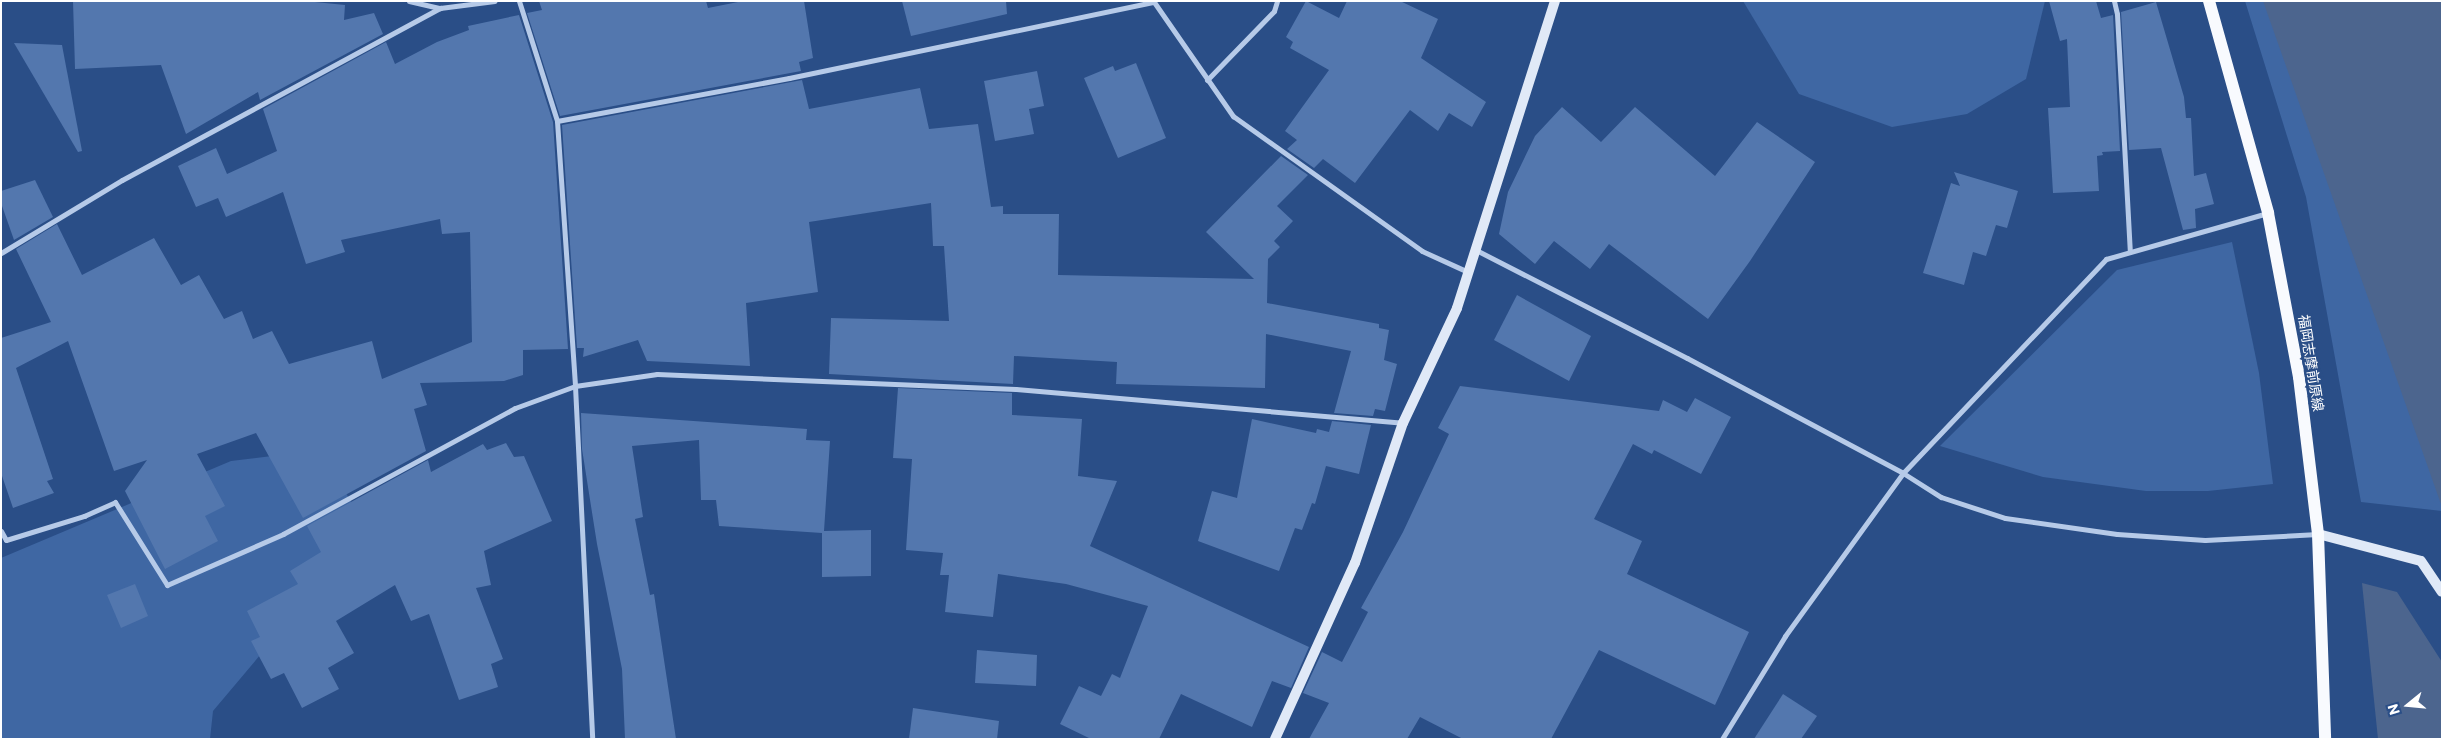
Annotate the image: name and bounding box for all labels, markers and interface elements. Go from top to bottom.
street label: 福岡志摩前原線 [2295,313,2327,413]
north arrow [2383,680,2433,730]
text: N [2384,702,2403,717]

